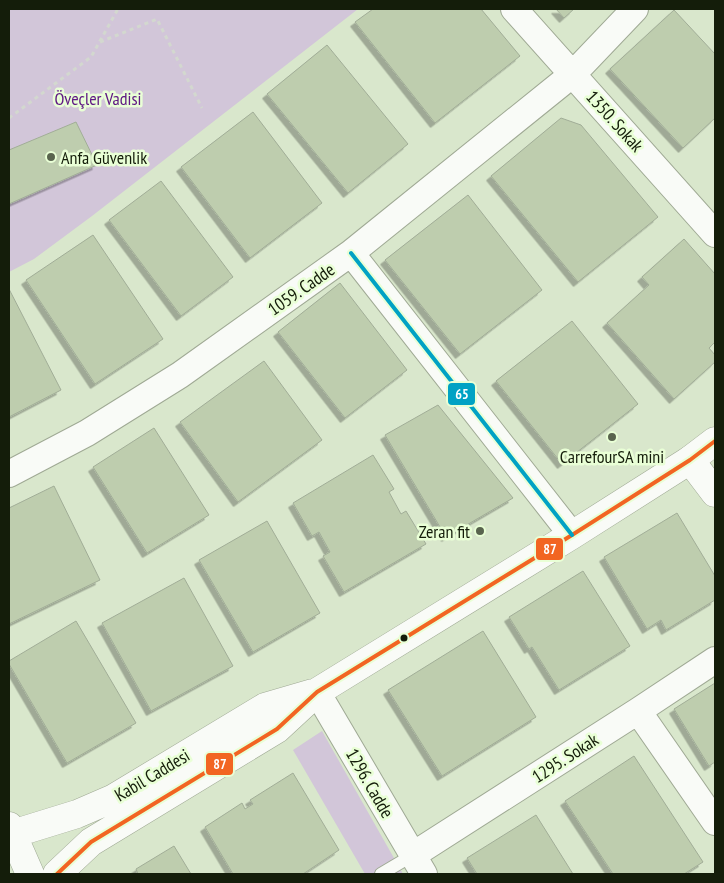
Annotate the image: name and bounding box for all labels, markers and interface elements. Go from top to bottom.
street label: 1350. Sokak [581,85,649,157]
park label: Öveçler Vadisi [55,87,141,110]
place label: Anfa Güvenlik [61,146,147,169]
marker: Anfa Güvenlik [45,151,57,163]
street label: 1059. Cadde [263,258,339,320]
line badge: 65 [447,382,476,406]
text: 65 [455,385,469,403]
marker: CarrefourSA mini [606,431,618,443]
place label: CarrefourSA mini [560,445,664,468]
place label: Zeran fit [419,520,470,543]
marker: Zeran fit [474,525,486,537]
line badge: 87 [535,537,564,561]
text: 87 [543,540,557,558]
unlabelled marker [399,633,409,643]
street label: 1295. Sokak [527,728,603,788]
street label: Kabil Caddesi [110,744,194,806]
street label: 1296. Cadde [341,744,399,822]
line badge: 87 [205,752,234,776]
text: 87 [213,755,227,773]

